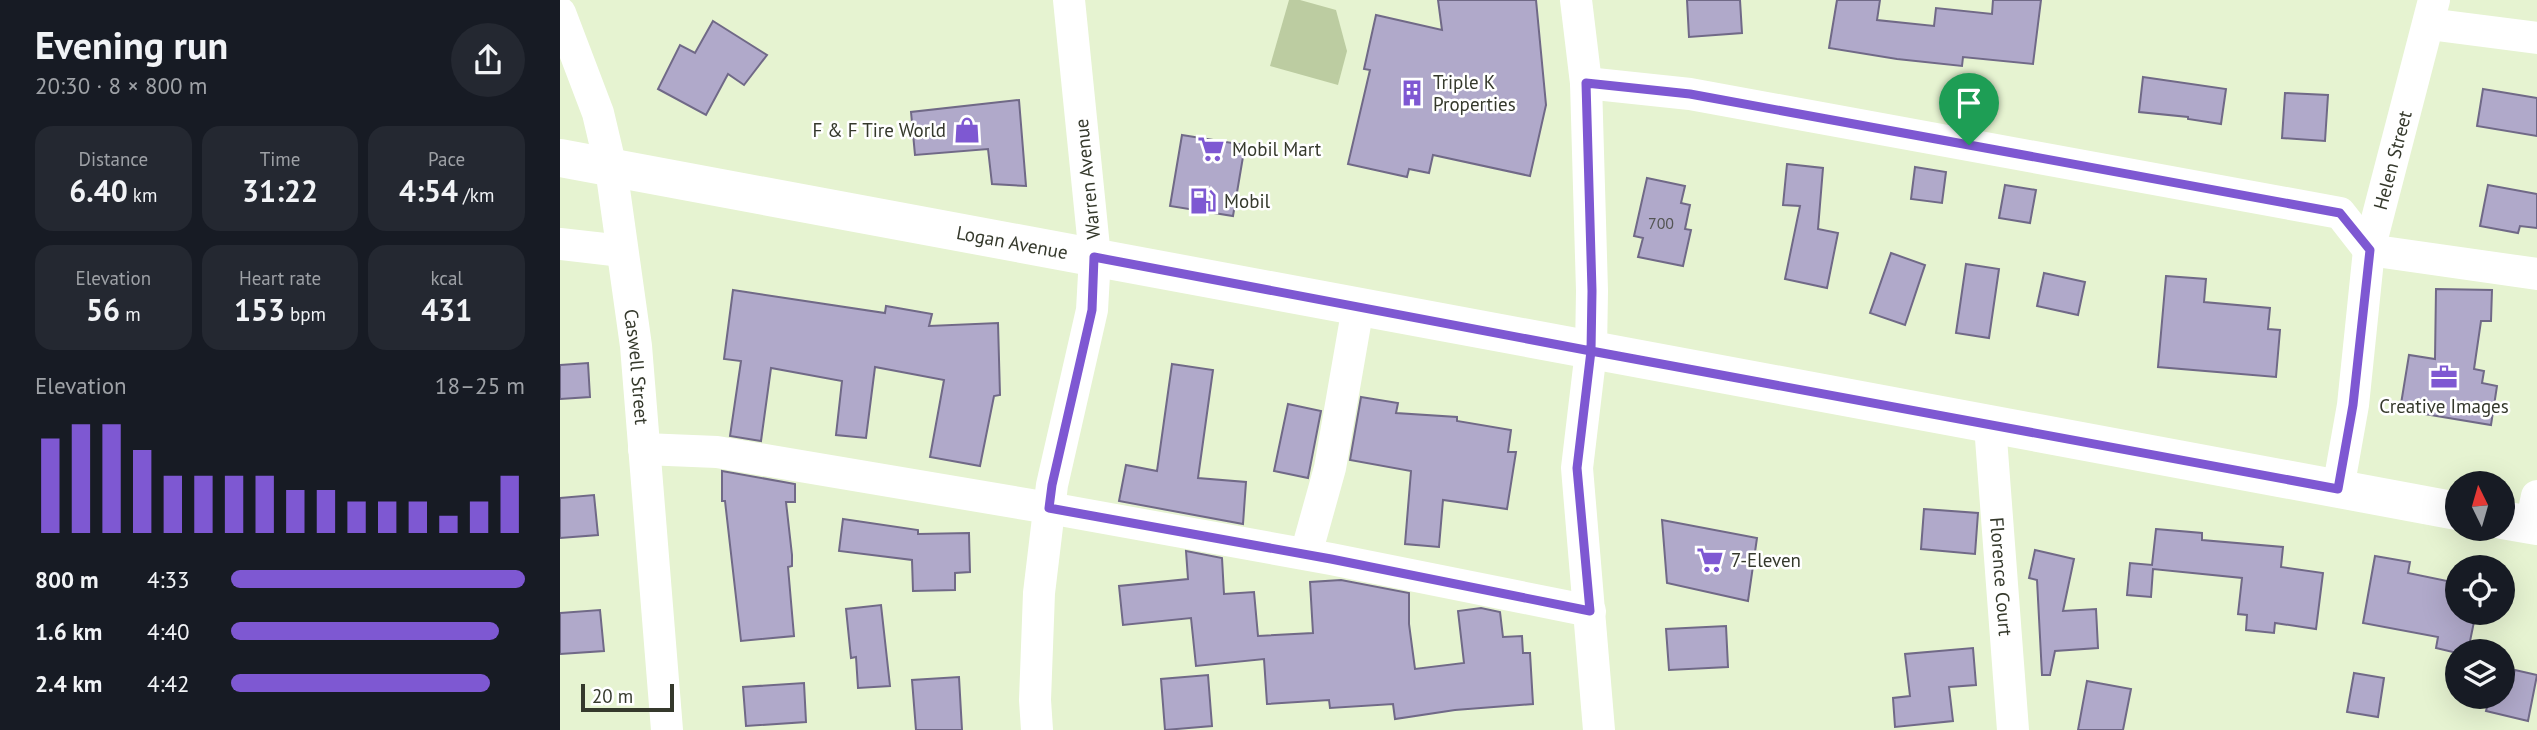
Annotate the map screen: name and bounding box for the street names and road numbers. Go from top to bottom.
street label: Helen Street [2368,107,2417,212]
street label: Warren Avenue [1069,117,1105,241]
street label: Logan Avenue [955,220,1070,264]
street label: Caswell Street [619,307,654,426]
street label: Florence Court [1985,516,2018,637]

